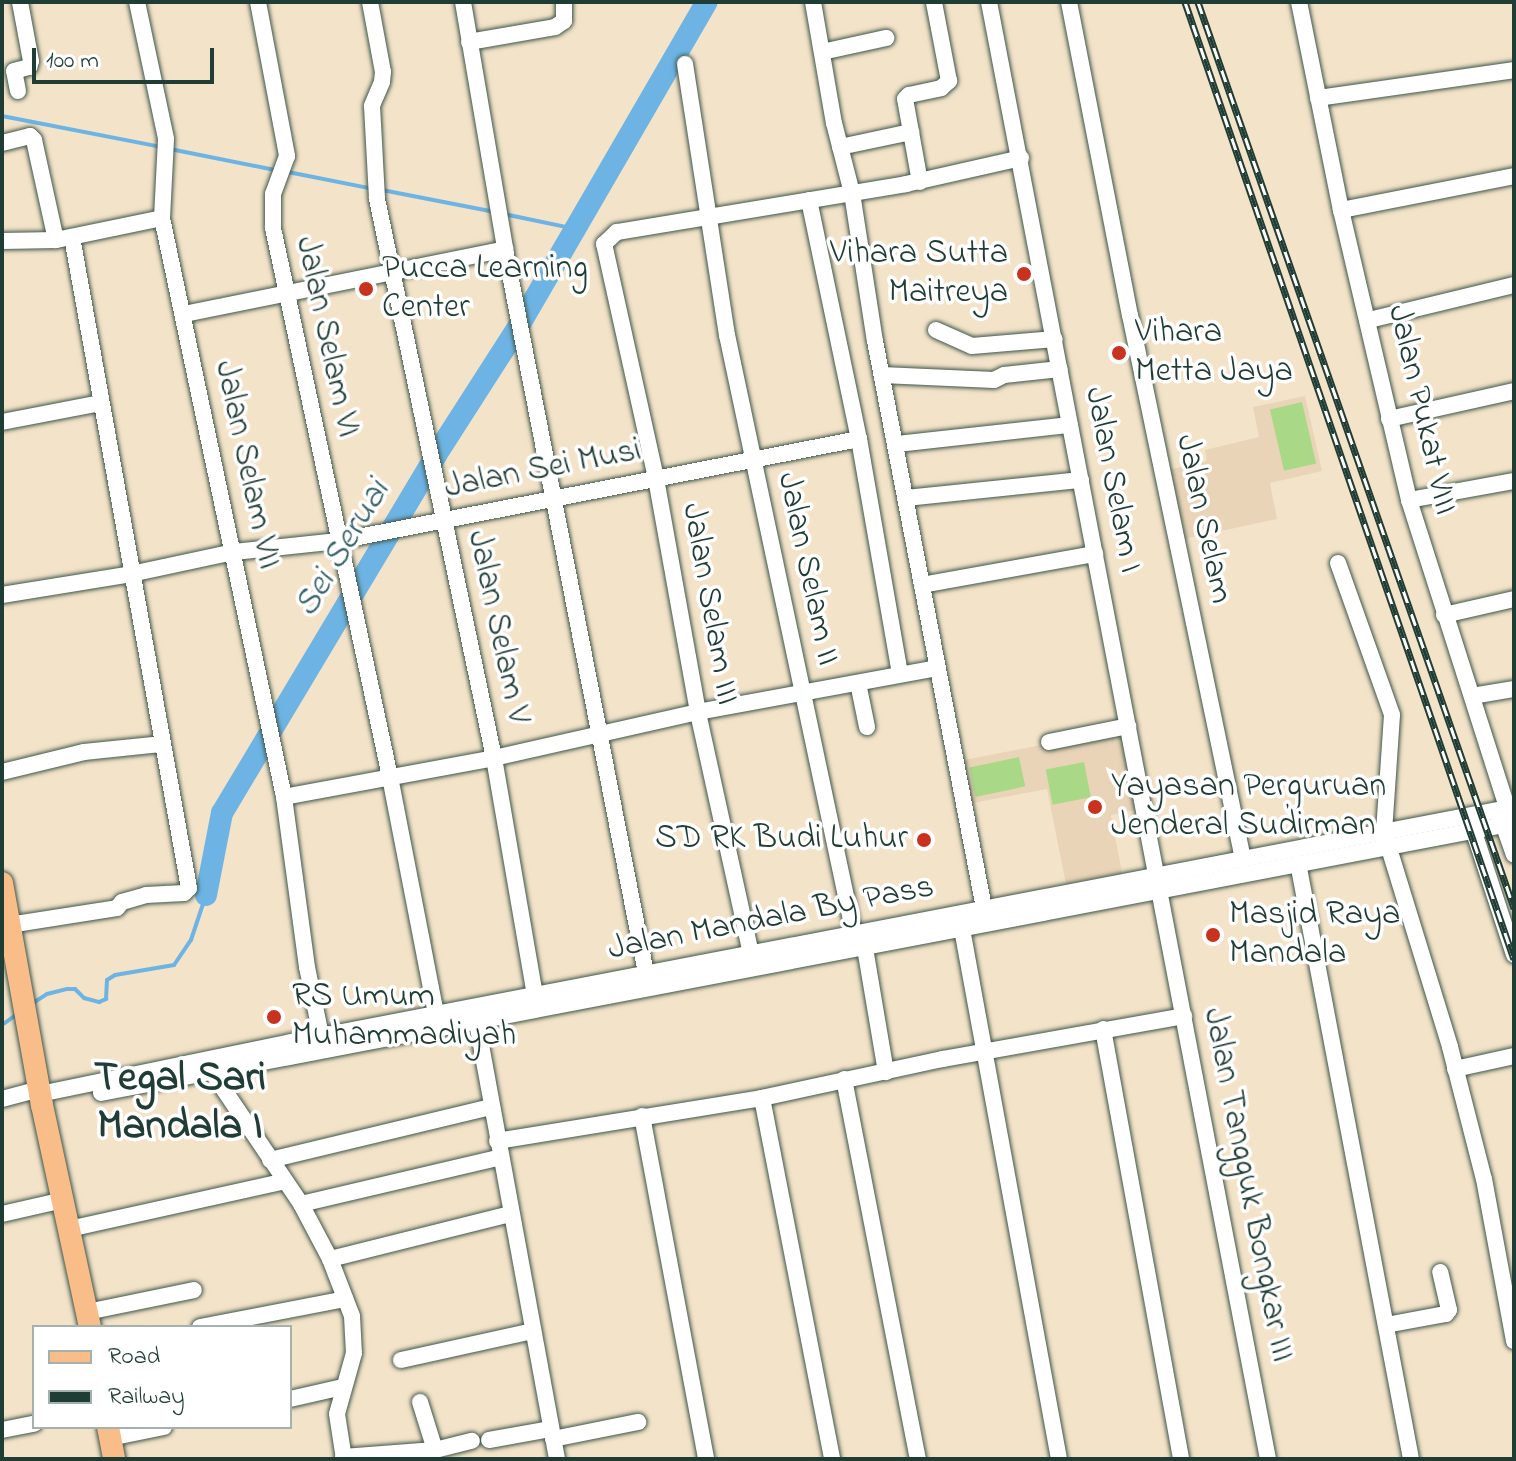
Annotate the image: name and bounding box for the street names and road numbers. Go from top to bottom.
street label: Jalan Selam VI [285,233,367,441]
street label: Jalan Pukat VIII [1377,301,1465,519]
street label: Jalan Selam VII [204,357,288,573]
street label: Jalan Selam I [1074,384,1150,576]
street label: Jalan Sei Musi [441,431,645,509]
street label: Jalan Selam [1165,431,1241,607]
street label: Jalan Selam II [767,469,847,669]
street label: Jalan Selam III [671,500,747,708]
street label: Jalan Selam V [457,527,537,727]
street label: Jalan Mandala By Pass [605,867,937,971]
street label: Jalan Tangguk Bongkar III [1193,1005,1301,1365]

